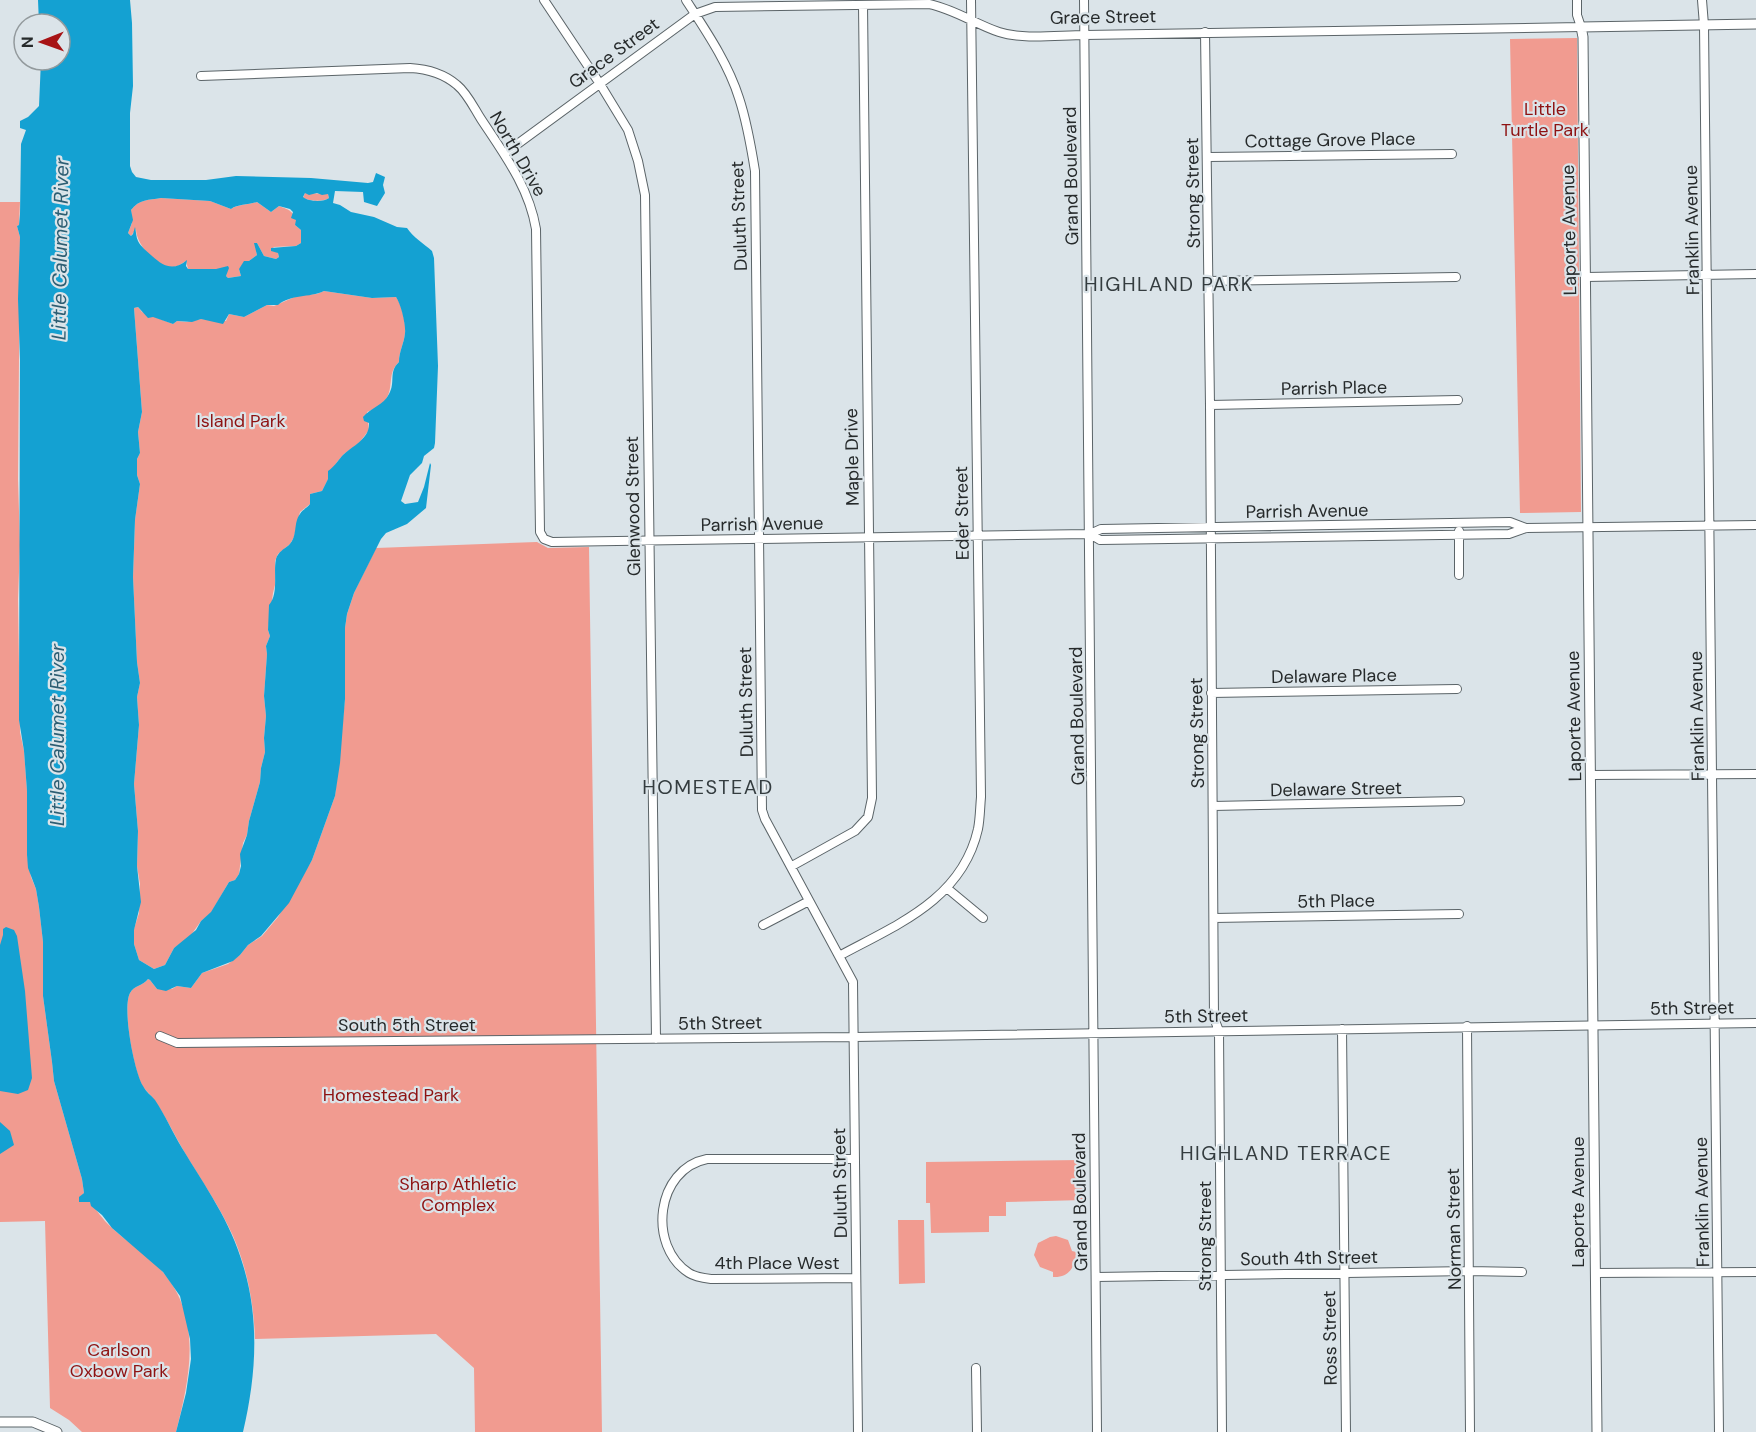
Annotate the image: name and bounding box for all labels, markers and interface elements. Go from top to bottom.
street label: Grace Street [1050,4,1156,30]
north arrow [12,12,72,72]
street label: Grace Street [564,12,664,94]
text: N [17,36,38,48]
park label: Little Turtle Park [1501,97,1589,142]
street label: Grand Boulevard [1058,106,1084,246]
street label: North Drive [484,107,552,201]
street label: Cottage Grove Place [1244,127,1416,153]
street label: Strong Street [1180,137,1206,249]
water label: Little Calumet River [45,157,75,340]
street label: Duluth Street [725,160,753,272]
street label: Laporte Avenue [1556,164,1582,296]
street label: Franklin Avenue [1679,165,1705,295]
district label: HIGHLAND PARK [1084,271,1254,297]
street label: Parrish Place [1281,375,1387,401]
street label: Maple Drive [839,408,865,506]
park label: Island Park [196,409,286,433]
street label: Glenwood Street [620,436,646,576]
street label: Eder Street [949,466,975,560]
street label: Parrish Avenue [1245,498,1369,524]
street label: Parrish Avenue [700,511,824,537]
water label: Little Calumet River [44,643,70,826]
street label: Grand Boulevard [1064,646,1090,786]
street label: Duluth Street [733,647,759,757]
street label: Laporte Avenue [1561,650,1587,782]
street label: Franklin Avenue [1684,651,1710,781]
street label: Delaware Place [1271,663,1397,689]
street label: Strong Street [1184,677,1210,789]
district label: HOMESTEAD [642,774,774,800]
street label: Delaware Street [1270,776,1402,802]
street label: 5th Place [1297,888,1375,914]
street label: 5th Street [1650,995,1734,1021]
street label: 5th Street [1164,1003,1248,1029]
street label: 5th Street [678,1010,762,1036]
street label: South 5th Street [338,1013,476,1037]
park label: Homestead Park [323,1083,459,1107]
street label: Duluth Street [827,1128,853,1238]
street label: Grand Boulevard [1067,1132,1093,1272]
street label: Laporte Avenue [1566,1137,1590,1267]
street label: Franklin Avenue [1689,1137,1715,1267]
district label: HIGHLAND TERRACE [1180,1140,1392,1166]
street label: Norman Street [1441,1168,1467,1290]
park label: Sharp Athletic Complex [399,1172,517,1217]
street label: Strong Street [1193,1181,1217,1291]
street label: South 4th Street [1240,1245,1378,1271]
street label: 4th Place West [714,1251,840,1275]
street label: Ross Street [1317,1290,1343,1386]
park label: Carlson Oxbow Park [70,1338,168,1383]

